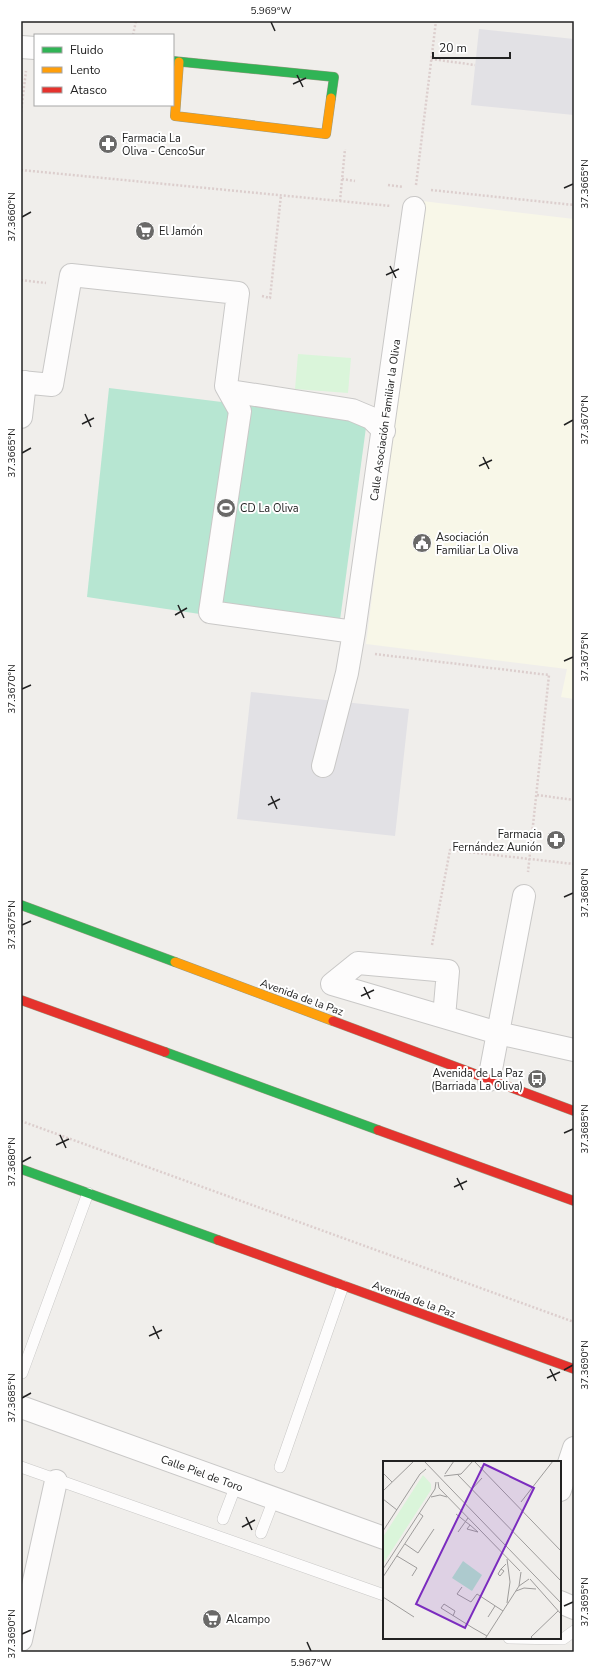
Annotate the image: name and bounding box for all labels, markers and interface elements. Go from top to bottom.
text: 5.969°W [250,4,292,18]
legend [34,34,174,106]
scale bar [433,34,510,60]
text: 20 m [439,40,467,56]
text: Fluido [70,42,104,58]
text: Lento [70,62,101,78]
text: Atasco [70,82,107,98]
place label: Farmacia La Oliva - CencoSur [122,131,205,159]
pharmacy icon: Farmacia La Oliva - CencoSur [97,133,119,155]
text: 37.3665°N [578,159,592,209]
text: 37.3660°N [5,192,19,242]
supermarket icon: El Jamón [134,220,156,242]
place label: El Jamón [159,224,203,239]
street label: Calle Asociación Familiar la Oliva [367,338,404,502]
text: 37.3670°N [578,395,592,445]
text: 37.3665°N [5,428,19,478]
sports icon: CD La Oliva [215,497,237,519]
place label: CD La Oliva [240,501,299,516]
place label: Asociación Familiar La Oliva [436,530,518,558]
public building icon: Asociación Familiar La Oliva [411,532,433,554]
text: 37.3675°N [578,632,592,682]
text: 37.3670°N [5,664,19,714]
place label: Farmacia Fernández Aunión [453,827,542,855]
pharmacy icon: Farmacia Fernández Aunión [545,829,567,851]
text: 37.3680°N [578,868,592,918]
text: 37.3675°N [5,900,19,950]
street label: Avenida de la Paz [258,975,346,1020]
place label: Avenida de La Paz (Barriada La Oliva) [431,1066,523,1094]
bus stop icon: Avenida de La Paz (Barriada La Oliva) [526,1068,548,1090]
text: 37.3685°N [578,1104,592,1154]
text: 37.3680°N [5,1137,19,1187]
street label: Avenida de la Paz [370,1277,458,1322]
text: 37.3690°N [578,1340,592,1390]
text: 37.3685°N [5,1373,19,1423]
street label: Calle Piel de Toro [159,1452,245,1495]
inset map [383,1461,561,1639]
text: 37.3695°N [578,1577,592,1627]
supermarket icon: Alcampo [201,1608,223,1630]
text: 37.3690°N [5,1609,19,1659]
place label: Alcampo [226,1612,270,1627]
text: 5.967°W [290,1656,332,1670]

